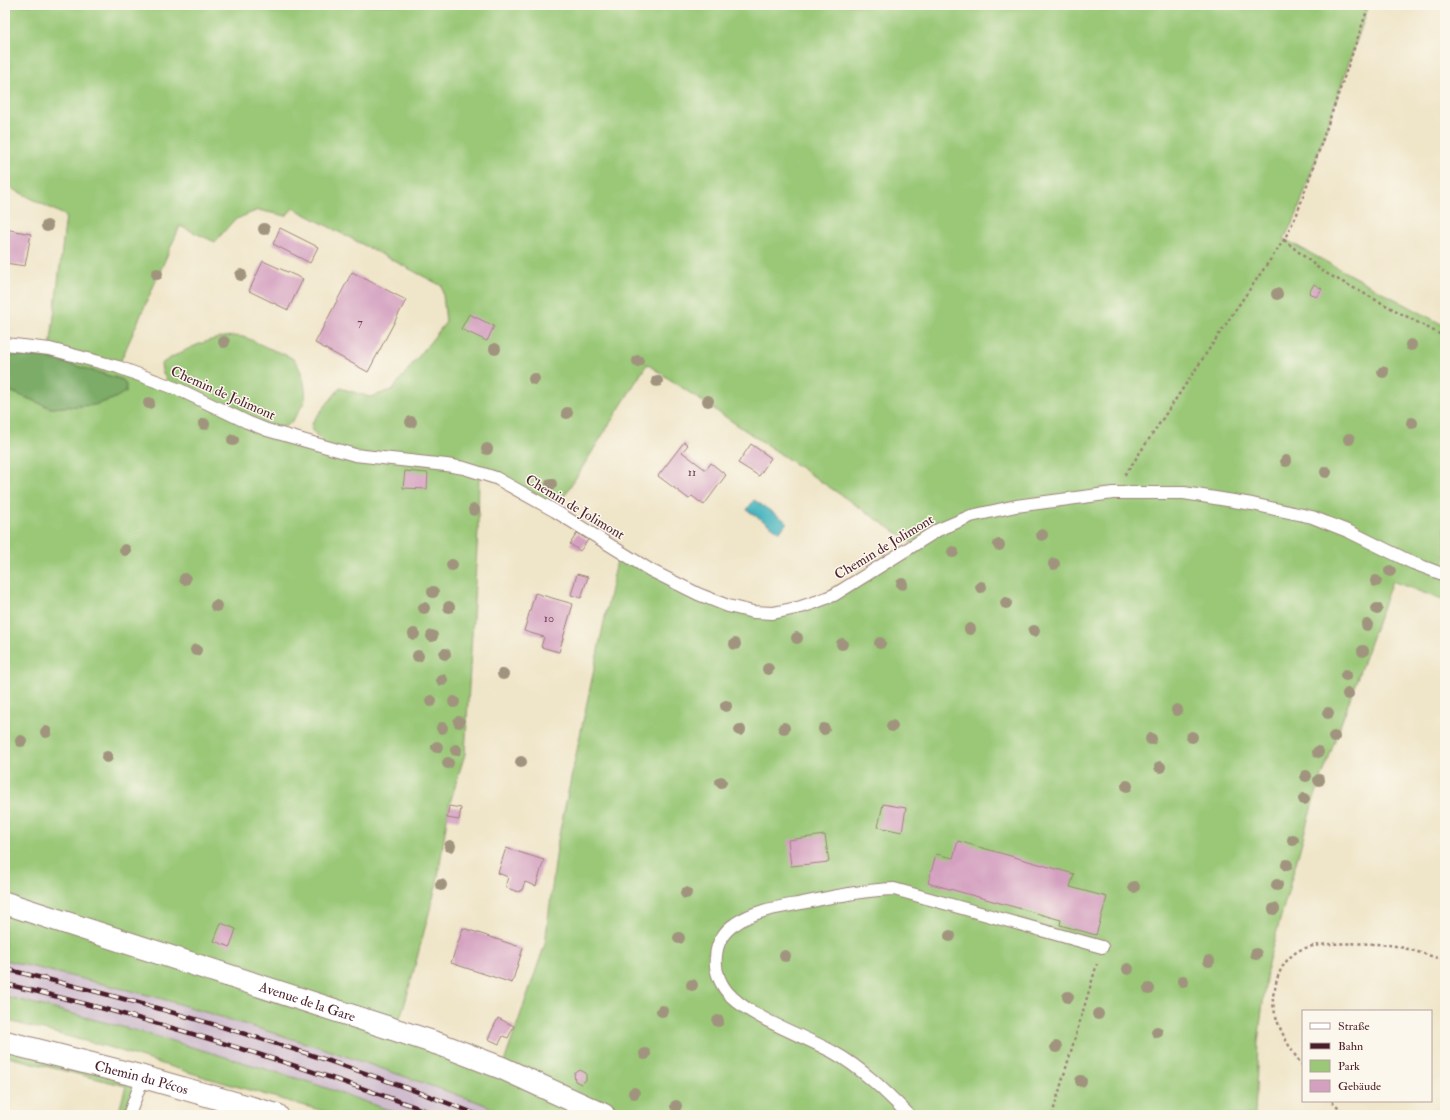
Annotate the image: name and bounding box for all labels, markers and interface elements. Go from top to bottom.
house number: 7 [357,315,363,330]
street label: Chemin de Jolimont [168,362,278,424]
house number: 11 [688,465,696,480]
street label: Chemin de Jolimont [522,471,628,543]
street label: Chemin de Jolimont [831,511,937,583]
house number: 10 [544,611,554,626]
street label: Avenue de la Gare [256,977,358,1025]
legend [1302,1010,1432,1102]
text: Straße [1338,1019,1369,1034]
text: Bahn [1338,1039,1363,1054]
street label: Chemin du Pécos [93,1057,190,1098]
text: Park [1338,1059,1360,1074]
text: Gebäude [1338,1079,1381,1094]

